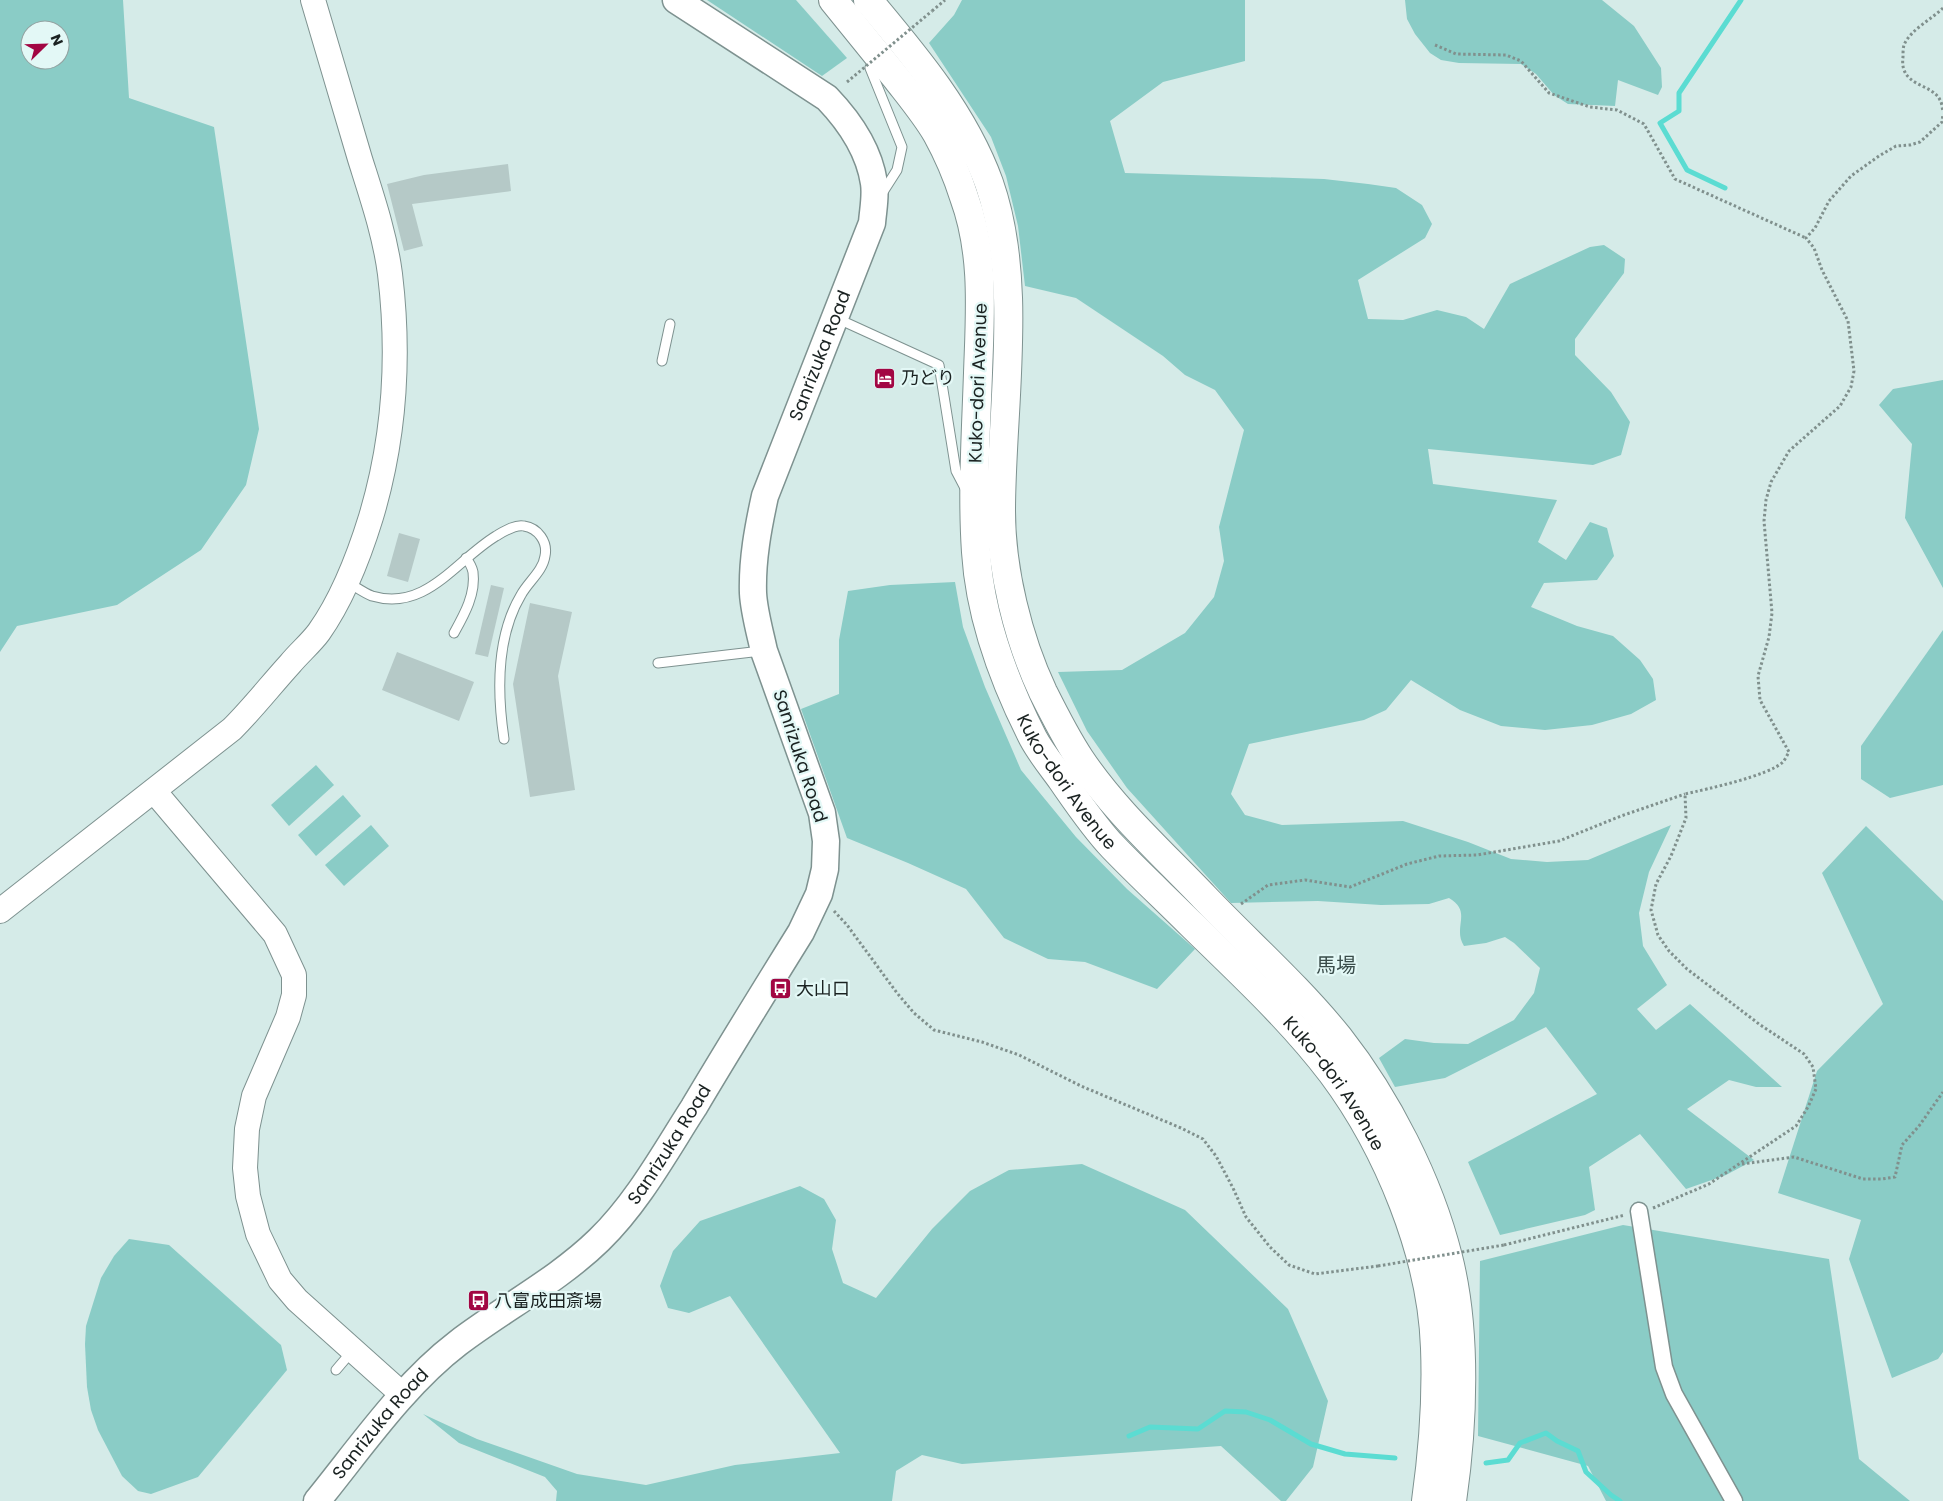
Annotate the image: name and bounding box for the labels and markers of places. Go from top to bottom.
place label: 乃どり [901,365,955,390]
hotel icon: 乃どり [873,366,897,390]
place label: 大山口 [796,976,850,1001]
bus stop icon: 大山口 [768,977,792,1001]
place label: 八富成田斎場 [494,1288,602,1313]
bus stop icon: 八富成田斎場 [466,1289,490,1313]

